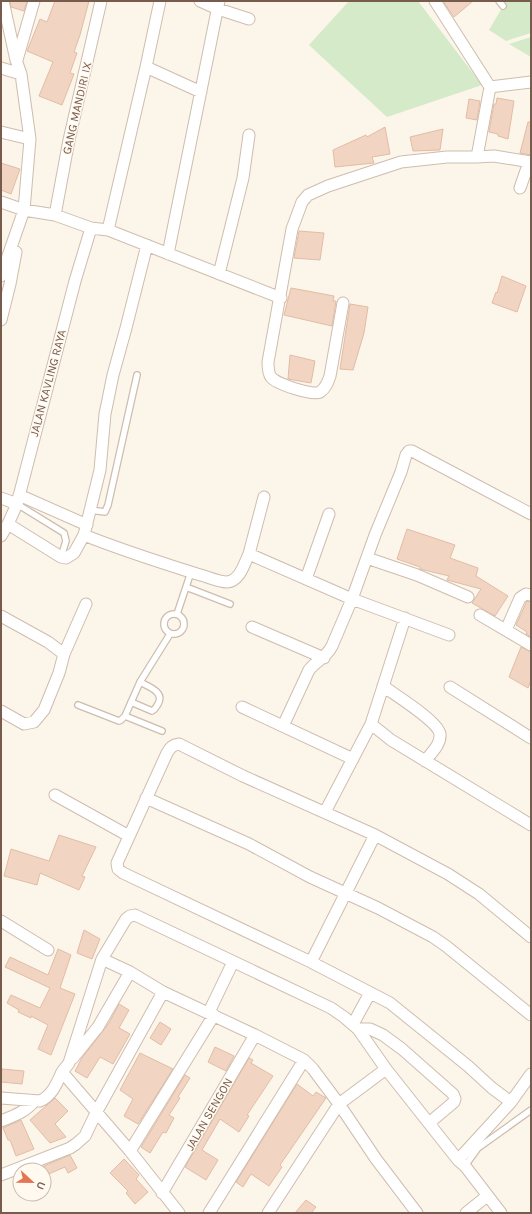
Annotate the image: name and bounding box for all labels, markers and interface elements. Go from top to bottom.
street label: GANG MANDIRI IX [60,60,95,156]
street label: JALAN KAVLING RAYA [27,328,69,438]
street label: JALAN SENGON [183,1075,235,1153]
north arrow [12,1162,52,1202]
text: U [33,1180,48,1192]

